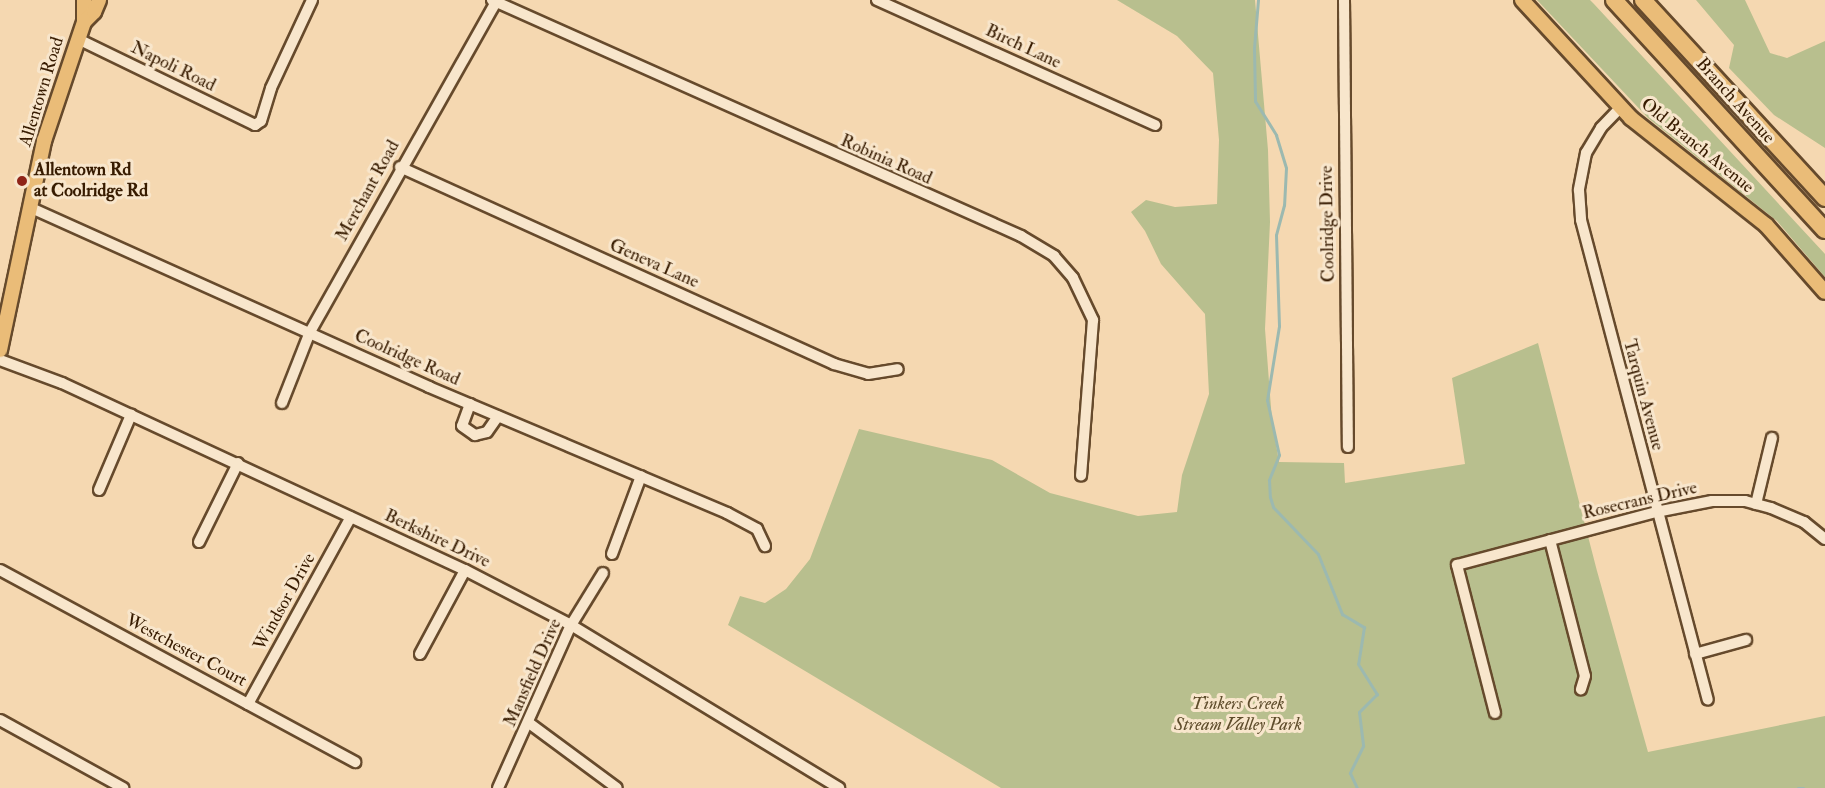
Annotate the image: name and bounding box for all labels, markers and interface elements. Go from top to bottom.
street label: Birch Lane [982,20,1064,74]
street label: Allentown Road [15,35,69,149]
street label: Napoli Road [127,37,219,97]
street label: Branch Avenue [1691,54,1779,148]
street label: Old Branch Avenue [1636,94,1758,198]
street label: Robinia Road [837,130,935,190]
street label: Merchant Road [331,137,405,245]
place label: Allentown Rd at Coolridge Rd [34,160,148,202]
street label: Coolridge Drive [1316,165,1340,283]
marker: Allentown Rd at Coolridge Rd [15,174,29,188]
street label: Geneva Lane [606,235,702,293]
street label: Coolridge Road [351,325,463,391]
street label: Tarquin Avenue [1618,337,1668,453]
street label: Rosecrans Drive [1581,477,1699,525]
street label: Berkshire Drive [381,505,493,573]
street label: Windsor Drive [249,550,321,654]
street label: Westchester Court [122,610,250,692]
street label: Mansfield Drive [500,616,566,730]
park label: Tinkers Creek Stream Valley Park [1174,694,1302,736]

